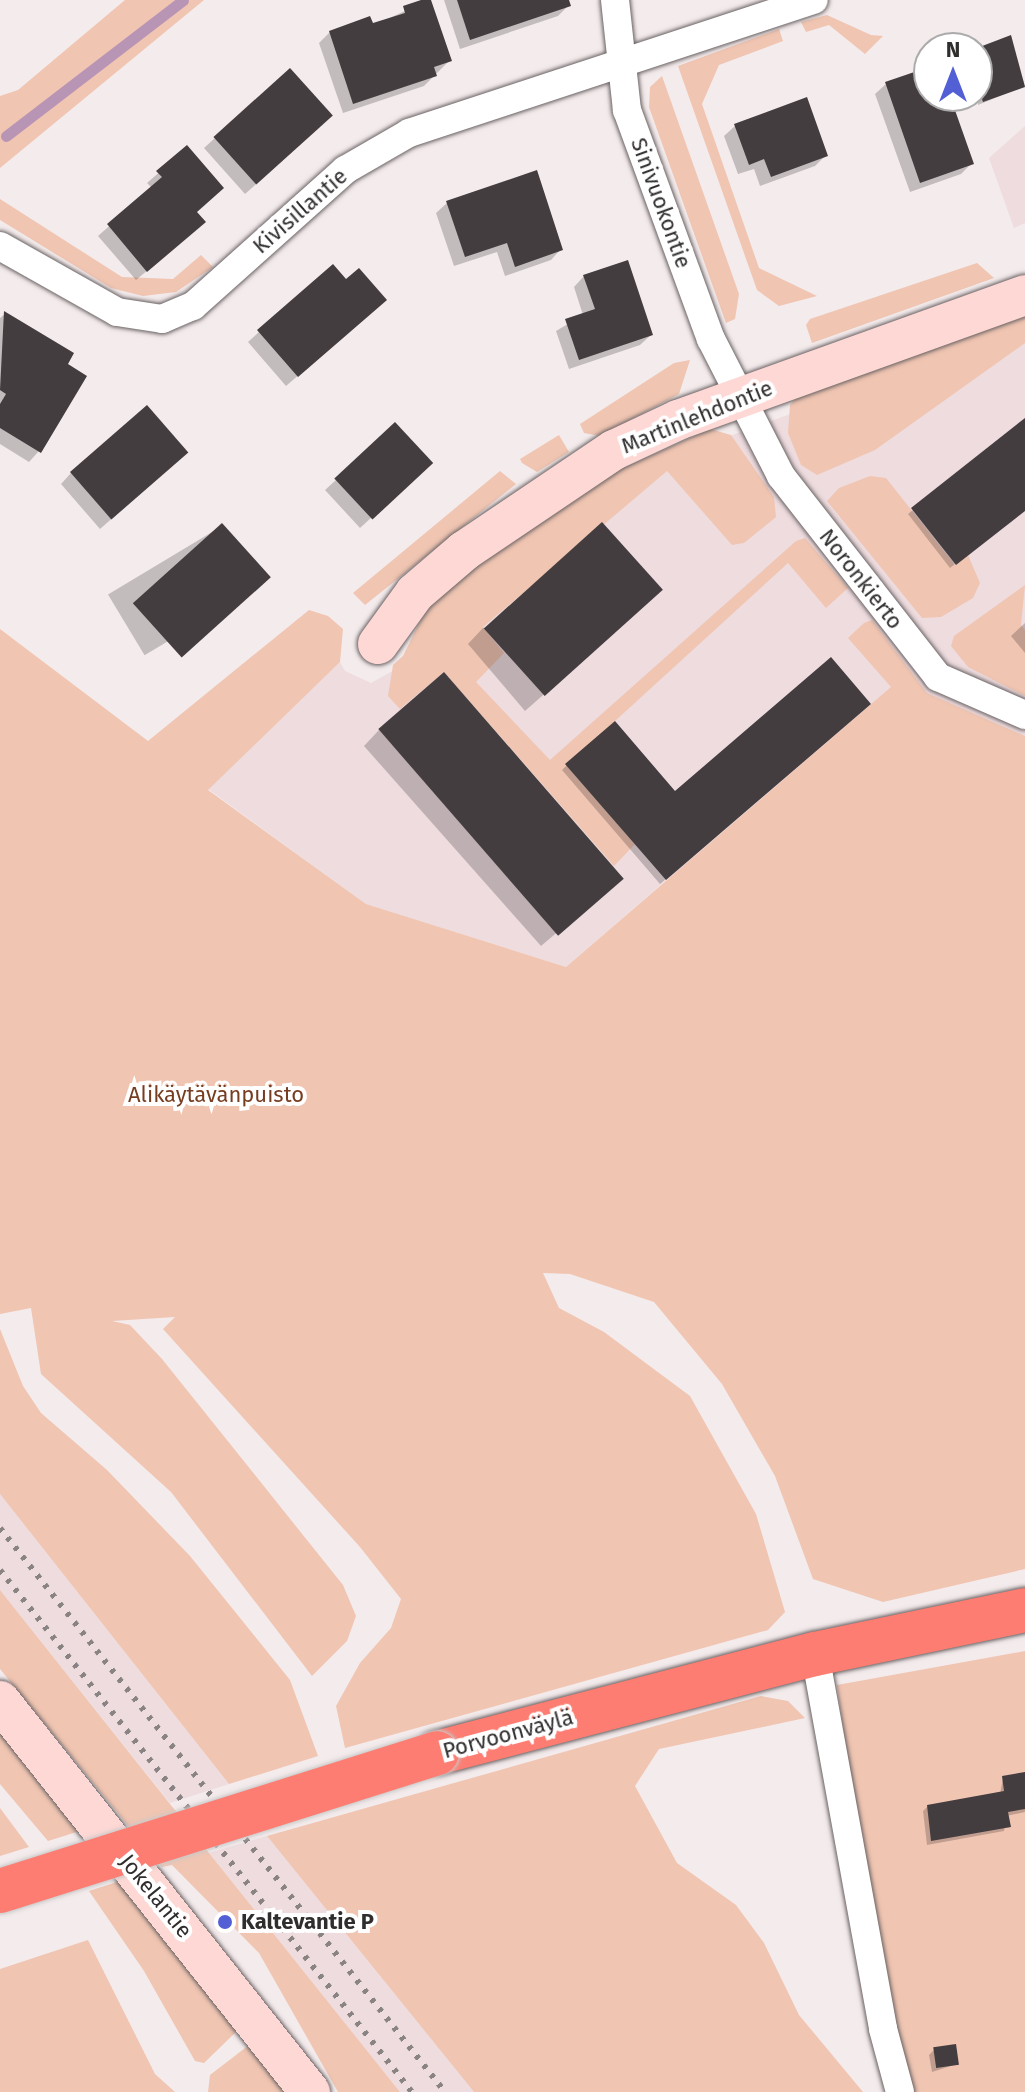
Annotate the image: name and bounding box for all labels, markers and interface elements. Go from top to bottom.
north arrow [913,32,993,112]
text: N [946,36,960,63]
street label: Sinivuokontie [625,134,697,272]
street label: Kivisillantie [247,163,353,259]
street label: Martinlehdontie [617,375,777,459]
street label: Noronkierto [814,524,908,634]
park label: Alikäytävänpuisto [128,1082,304,1108]
street label: Porvoonväylä [440,1704,576,1764]
street label: Jokelantie [114,1849,198,1943]
place label: Kaltevantie P [241,1909,374,1935]
marker: Kaltevantie P [216,1913,234,1931]

